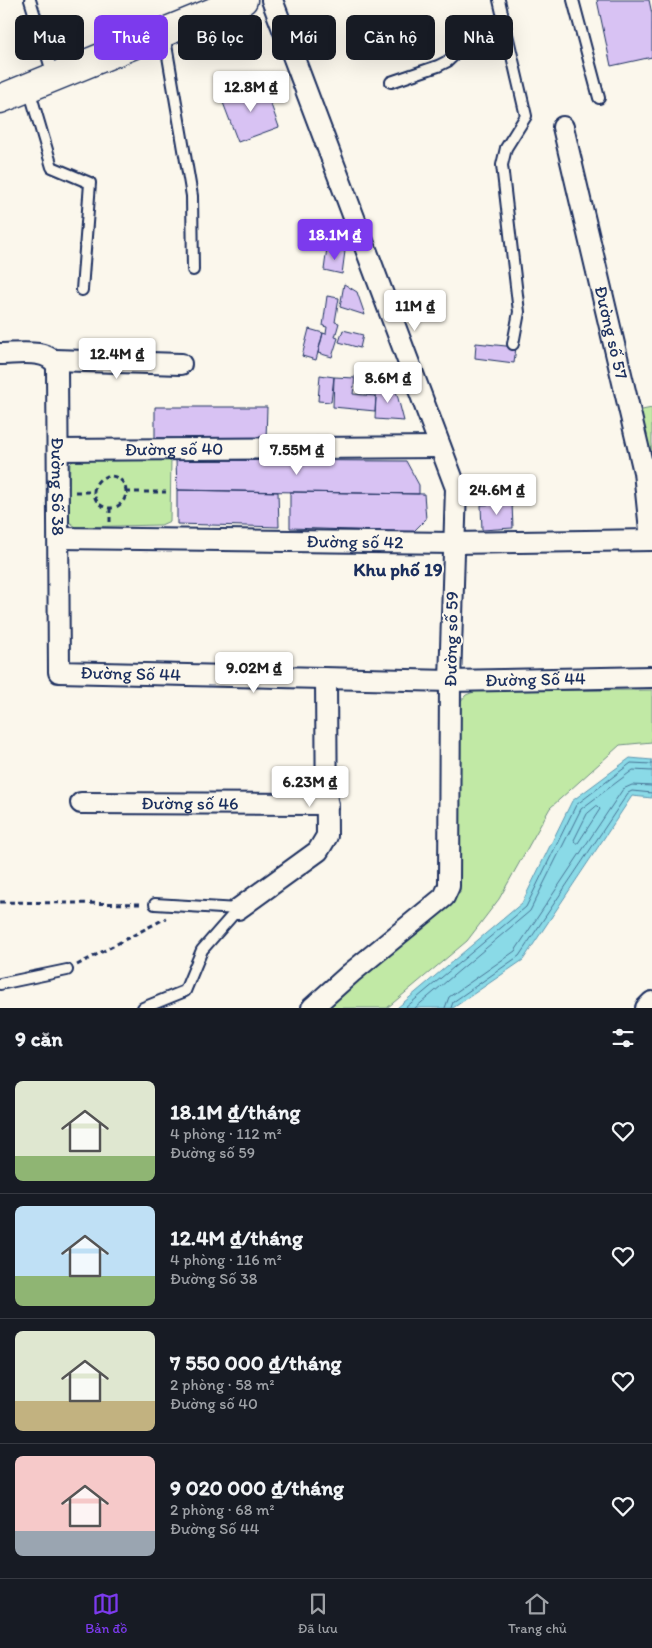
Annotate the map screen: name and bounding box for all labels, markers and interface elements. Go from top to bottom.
chip: Mua [15,15,84,60]
chip: Thuê [94,15,168,60]
chip: Bộ lọc [178,15,262,60]
chip: Mới [272,15,336,60]
chip: Căn hộ [346,15,435,60]
chip: Nhà [445,15,513,60]
pin: 12.8M ₫ [205,70,297,113]
text: 12.8M ₫ [224,77,278,96]
pin: 18.1M ₫ [289,218,381,261]
text: 18.1M ₫ [309,225,361,244]
street label: Đường số 57 [590,284,633,381]
pin: 11M ₫ [380,290,450,332]
text: 11M ₫ [395,296,435,315]
pin: 12.4M ₫ [71,338,163,380]
text: 12.4M ₫ [90,344,144,363]
pin: 8.6M ₫ [347,362,429,404]
text: 8.6M ₫ [365,368,411,387]
pin: 7.55M ₫ [251,434,343,476]
street label: Đường Số 38 [46,437,69,536]
street label: Đường số 40 [124,438,223,460]
text: 7.55M ₫ [270,440,324,459]
pin: 24.6M ₫ [451,474,543,516]
text: 24.6M ₫ [469,480,525,499]
street label: Đường số 42 [306,530,404,553]
district label: Khu phố 19 [353,558,443,581]
street label: Đường số 59 [439,591,463,687]
pin: 9.02M ₫ [208,652,300,694]
text: 9.02M ₫ [226,658,282,677]
street label: Đường Số 44 [80,661,181,686]
street label: Đường Số 44 [485,667,586,691]
pin: 6.23M ₫ [264,766,356,808]
text: 6.23M ₫ [283,772,337,791]
street label: Đường số 46 [141,792,239,815]
icon: filters [609,1024,637,1052]
text: 9 căn [15,1026,63,1051]
text: 18.1M ₫/tháng [170,1099,300,1124]
icon: home [55,1101,115,1161]
icon: heart [609,1117,637,1145]
text: 4 phòng · 112 m² [170,1124,282,1143]
text: Đường số 59 [170,1143,255,1162]
text: 12.4M ₫/tháng [170,1225,303,1250]
icon: home [55,1226,115,1286]
icon: heart [609,1242,637,1270]
text: 4 phòng · 116 m² [170,1250,282,1269]
text: Đường Số 38 [170,1269,258,1288]
text: 7 550 000 ₫/tháng [170,1350,341,1375]
icon: home [55,1351,115,1411]
icon: heart [609,1367,637,1395]
text: 2 phòng · 58 m² [170,1375,274,1394]
text: Đường số 40 [170,1394,258,1413]
text: 9 020 000 ₫/tháng [170,1475,344,1500]
icon: home [55,1476,115,1536]
icon: heart [609,1492,637,1520]
text: 2 phòng · 68 m² [170,1500,274,1519]
text: Đường Số 44 [170,1519,259,1538]
tab: Bản đồ [85,1590,127,1637]
tab: Đã lưu [298,1590,338,1637]
tab: Trang chủ [508,1590,567,1637]

